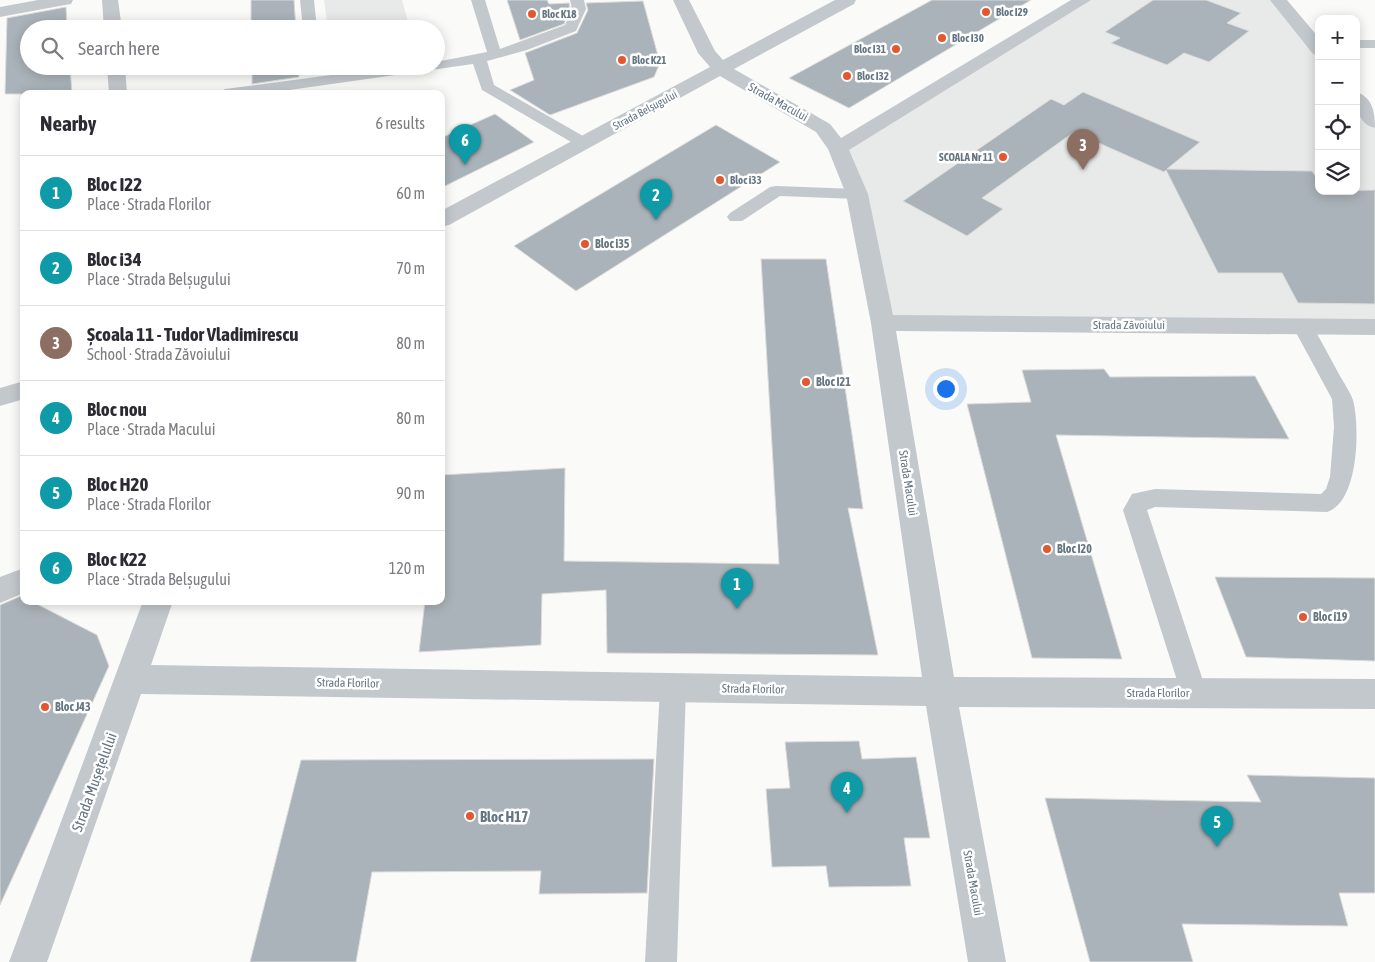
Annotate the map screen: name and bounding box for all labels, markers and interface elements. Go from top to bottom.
marker: Bloc I29 [980,6,992,18]
place label: Bloc I29 [996,6,1028,18]
marker: Bloc K18 [526,8,538,20]
place label: Bloc K18 [542,8,577,20]
map controls [1315,15,1360,195]
button: + [1315,15,1360,60]
search box [20,20,445,75]
marker: Bloc I30 [936,32,948,44]
place label: Bloc I30 [952,32,984,44]
icon: search [38,34,66,62]
text: Search here [78,37,160,59]
place label: Bloc I31 [854,43,886,55]
marker: Bloc I31 [890,43,902,55]
marker: Bloc K21 [616,54,628,66]
place label: Bloc K21 [632,54,667,66]
button: − [1315,60,1360,105]
marker: Bloc I32 [841,70,853,82]
place label: Bloc I32 [857,70,889,82]
street label: Strada Macului [746,80,810,124]
street label: Strada Belșugului [611,88,679,132]
button: locate [1315,105,1360,150]
text: Nearby [40,111,96,135]
text: 6 results [375,114,425,132]
pin: 6 [449,124,481,165]
pin: 3 [1067,129,1099,170]
button: layers [1315,150,1360,195]
place label: SCOALA Nr 11 [939,151,993,163]
marker: SCOALA Nr 11 [997,151,1009,163]
text: Bloc I22 [87,173,142,195]
marker: Bloc i33 [714,174,726,186]
place label: Bloc i33 [730,174,762,186]
pin: 2 [640,179,672,220]
text: 1 [52,184,60,202]
text: 60 m [396,184,425,202]
text: Place · Strada Florilor [87,195,211,213]
place label: Bloc i35 [595,237,630,251]
marker: Bloc i35 [579,238,591,250]
text: Bloc i34 [87,248,142,270]
text: 2 [52,259,60,277]
text: 70 m [396,259,425,277]
text: Place · Strada Belșugului [87,270,231,288]
street label: Strada Zăvoiului [1093,318,1165,332]
text: Școala 11 - Tudor Vladimirescu [87,323,299,345]
text: 3 [52,334,60,352]
text: 80 m [396,334,425,352]
text: School · Strada Zăvoiului [87,345,231,363]
place label: Bloc I21 [816,375,851,389]
marker: Bloc I21 [800,376,812,388]
your location [933,376,959,402]
text: Bloc nou [87,398,147,420]
text: 4 [52,409,60,427]
text: 80 m [396,409,425,427]
text: Place · Strada Macului [87,420,215,438]
street label: Strada Macului [896,449,920,517]
text: Bloc H20 [87,473,148,495]
text: 5 [52,484,60,502]
text: 90 m [396,484,425,502]
text: Place · Strada Florilor [87,495,211,513]
place label: Bloc I20 [1057,542,1092,556]
marker: Bloc I20 [1041,543,1053,555]
text: Bloc K22 [87,548,147,570]
text: 6 [52,559,60,577]
text: 120 m [389,559,425,577]
pin: 1 [721,568,753,609]
text: Place · Strada Belșugului [87,570,231,588]
place label: Bloc i19 [1313,610,1348,624]
marker: Bloc i19 [1297,611,1309,623]
street label: Strada Florilor [317,675,380,691]
street label: Strada Florilor [722,681,785,697]
street label: Strada Florilor [1127,686,1190,700]
place label: Bloc J43 [55,700,91,714]
marker: Bloc J43 [39,701,51,713]
street label: Strada Mușețelului [68,730,120,834]
pin: 4 [831,772,863,813]
pin: 5 [1201,806,1233,847]
place label: Bloc H17 [480,808,528,825]
marker: Bloc H17 [464,810,476,822]
street label: Strada Macului [960,849,986,917]

